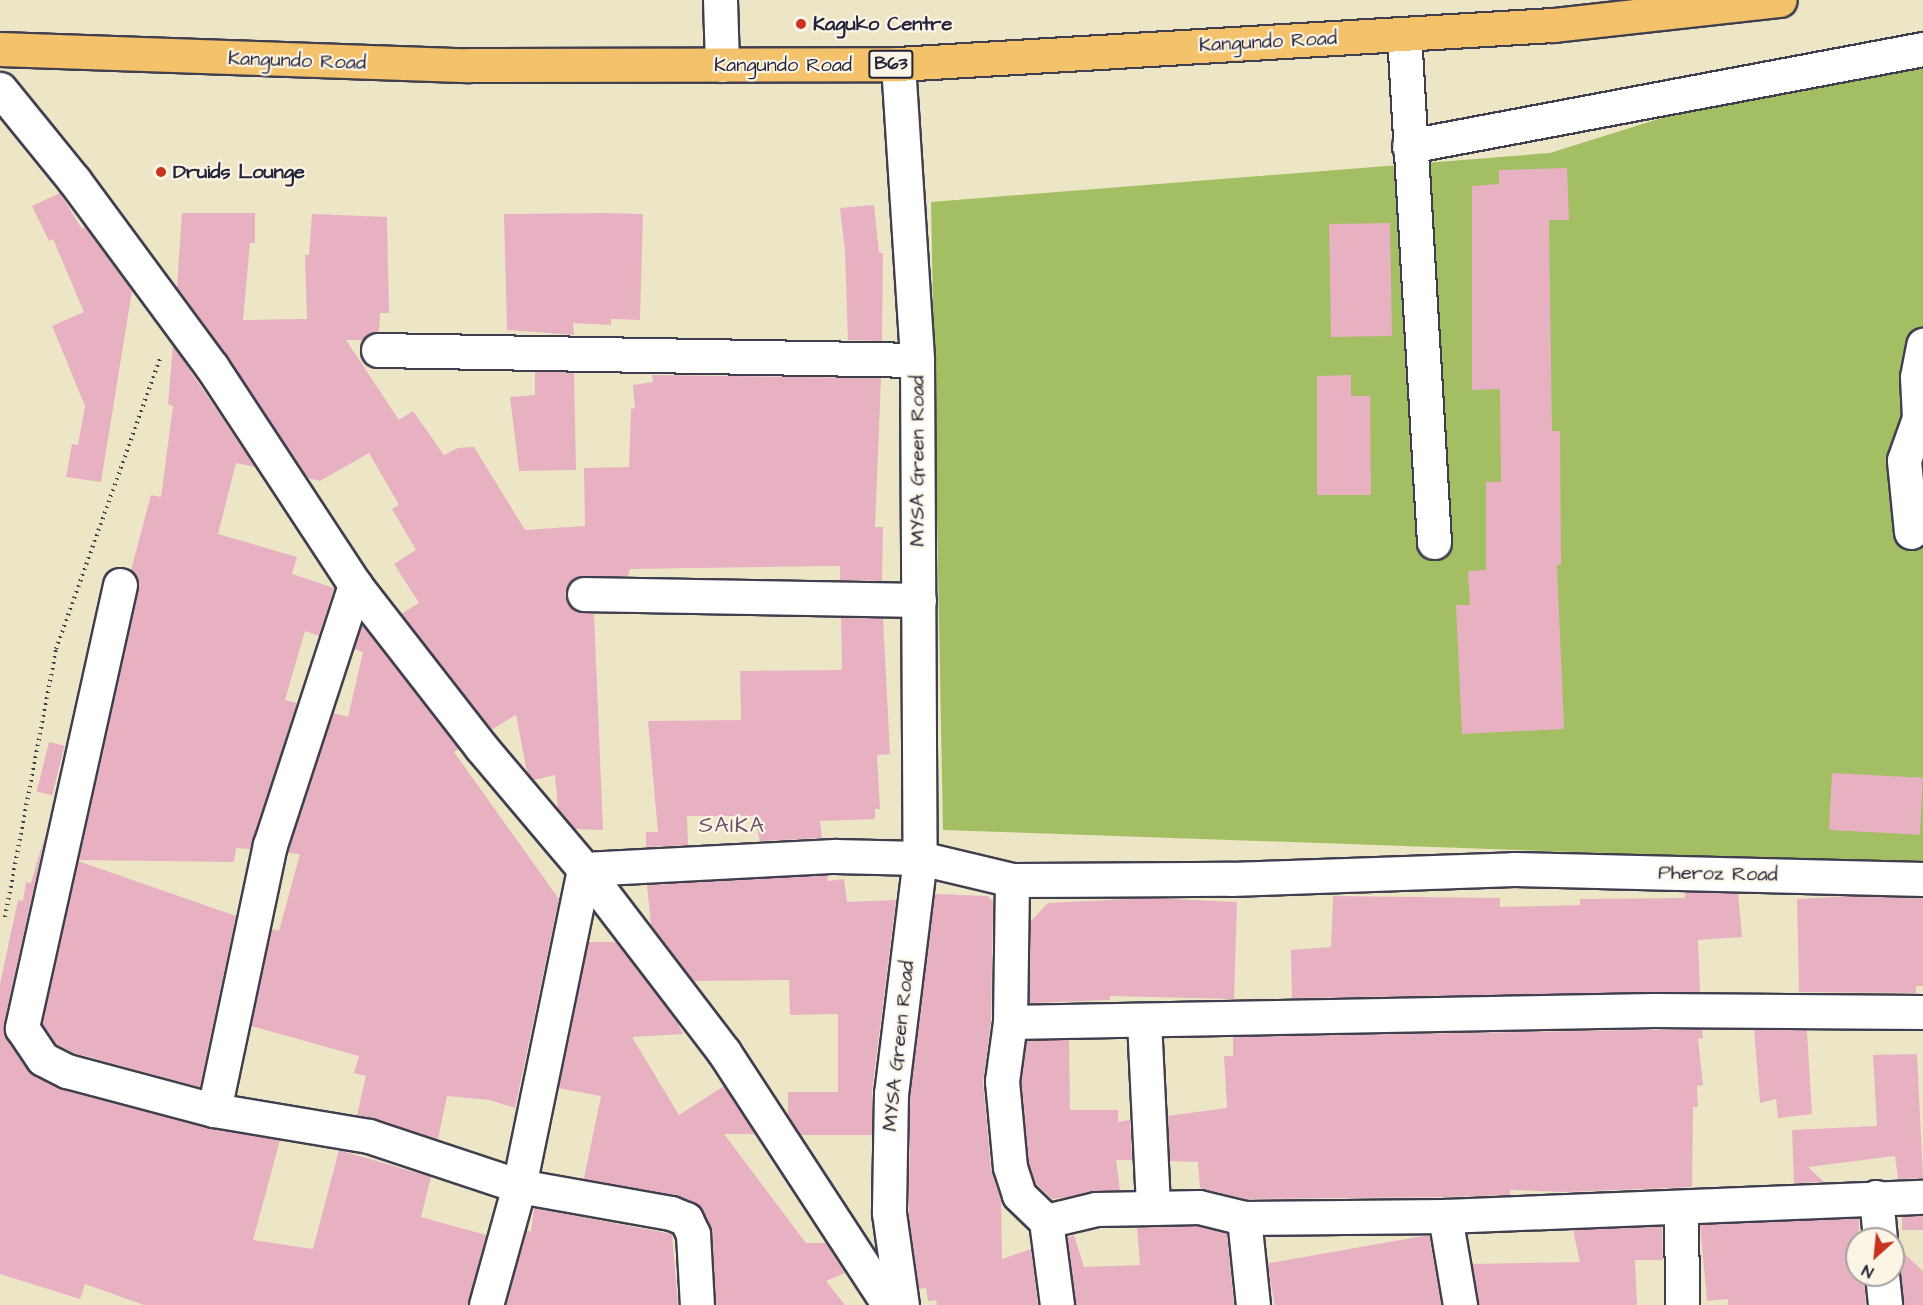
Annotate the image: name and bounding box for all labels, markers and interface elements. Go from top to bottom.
place label: Kaguko Centre [813,12,952,36]
marker: Kaguko Centre [794,17,808,31]
street label: Kangundo Road [1198,26,1338,58]
street label: Kangundo Road [228,47,366,75]
road number: B63 [867,49,915,79]
street label: Kangundo Road [714,53,852,77]
place label: Druids Lounge [173,160,305,184]
marker: Druids Lounge [154,165,168,179]
street label: MYSA Green Road [906,375,930,547]
district label: SAIKA [699,813,765,839]
street label: Pheroz Road [1658,861,1778,887]
street label: MYSA Green Road [878,960,920,1132]
north arrow [1845,1227,1905,1287]
text: N [1858,1259,1877,1283]

